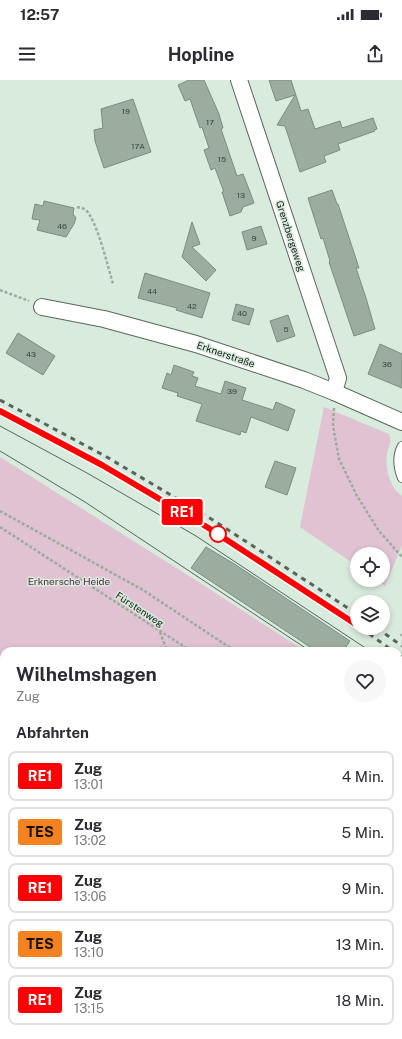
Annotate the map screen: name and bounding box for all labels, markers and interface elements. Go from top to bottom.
text: 12:57 [20,6,60,23]
icon: menu [16,43,38,65]
icon: share [364,43,386,65]
text: Hopline [168,44,234,65]
house number: 19 [122,106,130,116]
house number: 17 [206,117,214,127]
house number: 17A [131,141,145,151]
house number: 15 [218,154,226,164]
house number: 13 [237,190,245,200]
street label: Grenzbergeweg [274,199,308,273]
house number: 46 [57,221,67,231]
house number: 9 [252,233,257,243]
house number: 44 [147,286,157,296]
house number: 42 [187,301,197,311]
house number: 40 [237,308,247,318]
house number: 5 [283,324,289,334]
street label: Erknerstraße [195,338,257,370]
house number: 43 [26,349,36,359]
house number: 36 [382,359,392,369]
house number: 39 [227,386,237,396]
line badge: RE1 [159,499,205,525]
text: RE1 [170,504,194,520]
unlabelled marker [209,525,227,543]
map controls [350,547,390,635]
button: locate [350,547,390,587]
park label: Erknersche Heide [28,575,111,587]
street label: Fürstenweg [114,589,166,629]
button: layers [350,595,390,635]
button: heart [344,660,386,702]
text: Wilhelmshagen [16,663,157,685]
text: Zug [16,689,40,704]
text: Abfahrten [16,724,89,741]
text: Zug [74,760,102,777]
text: RE1 [28,768,52,784]
text: 4 Min. [342,768,384,785]
text: 13:01 [74,777,104,792]
text: Zug [74,816,102,833]
text: TES [26,824,54,840]
text: 5 Min. [342,824,384,841]
text: 13:02 [74,833,106,848]
text: Zug [74,872,102,889]
text: RE1 [28,880,52,896]
text: 9 Min. [342,880,384,897]
text: 13:06 [74,889,106,904]
text: Zug [74,928,102,945]
text: TES [26,936,54,952]
text: 13 Min. [336,936,384,953]
text: 13:10 [74,945,104,960]
text: Zug [74,984,102,1001]
text: RE1 [28,992,52,1008]
text: 18 Min. [335,992,384,1009]
text: 13:15 [74,1001,104,1016]

